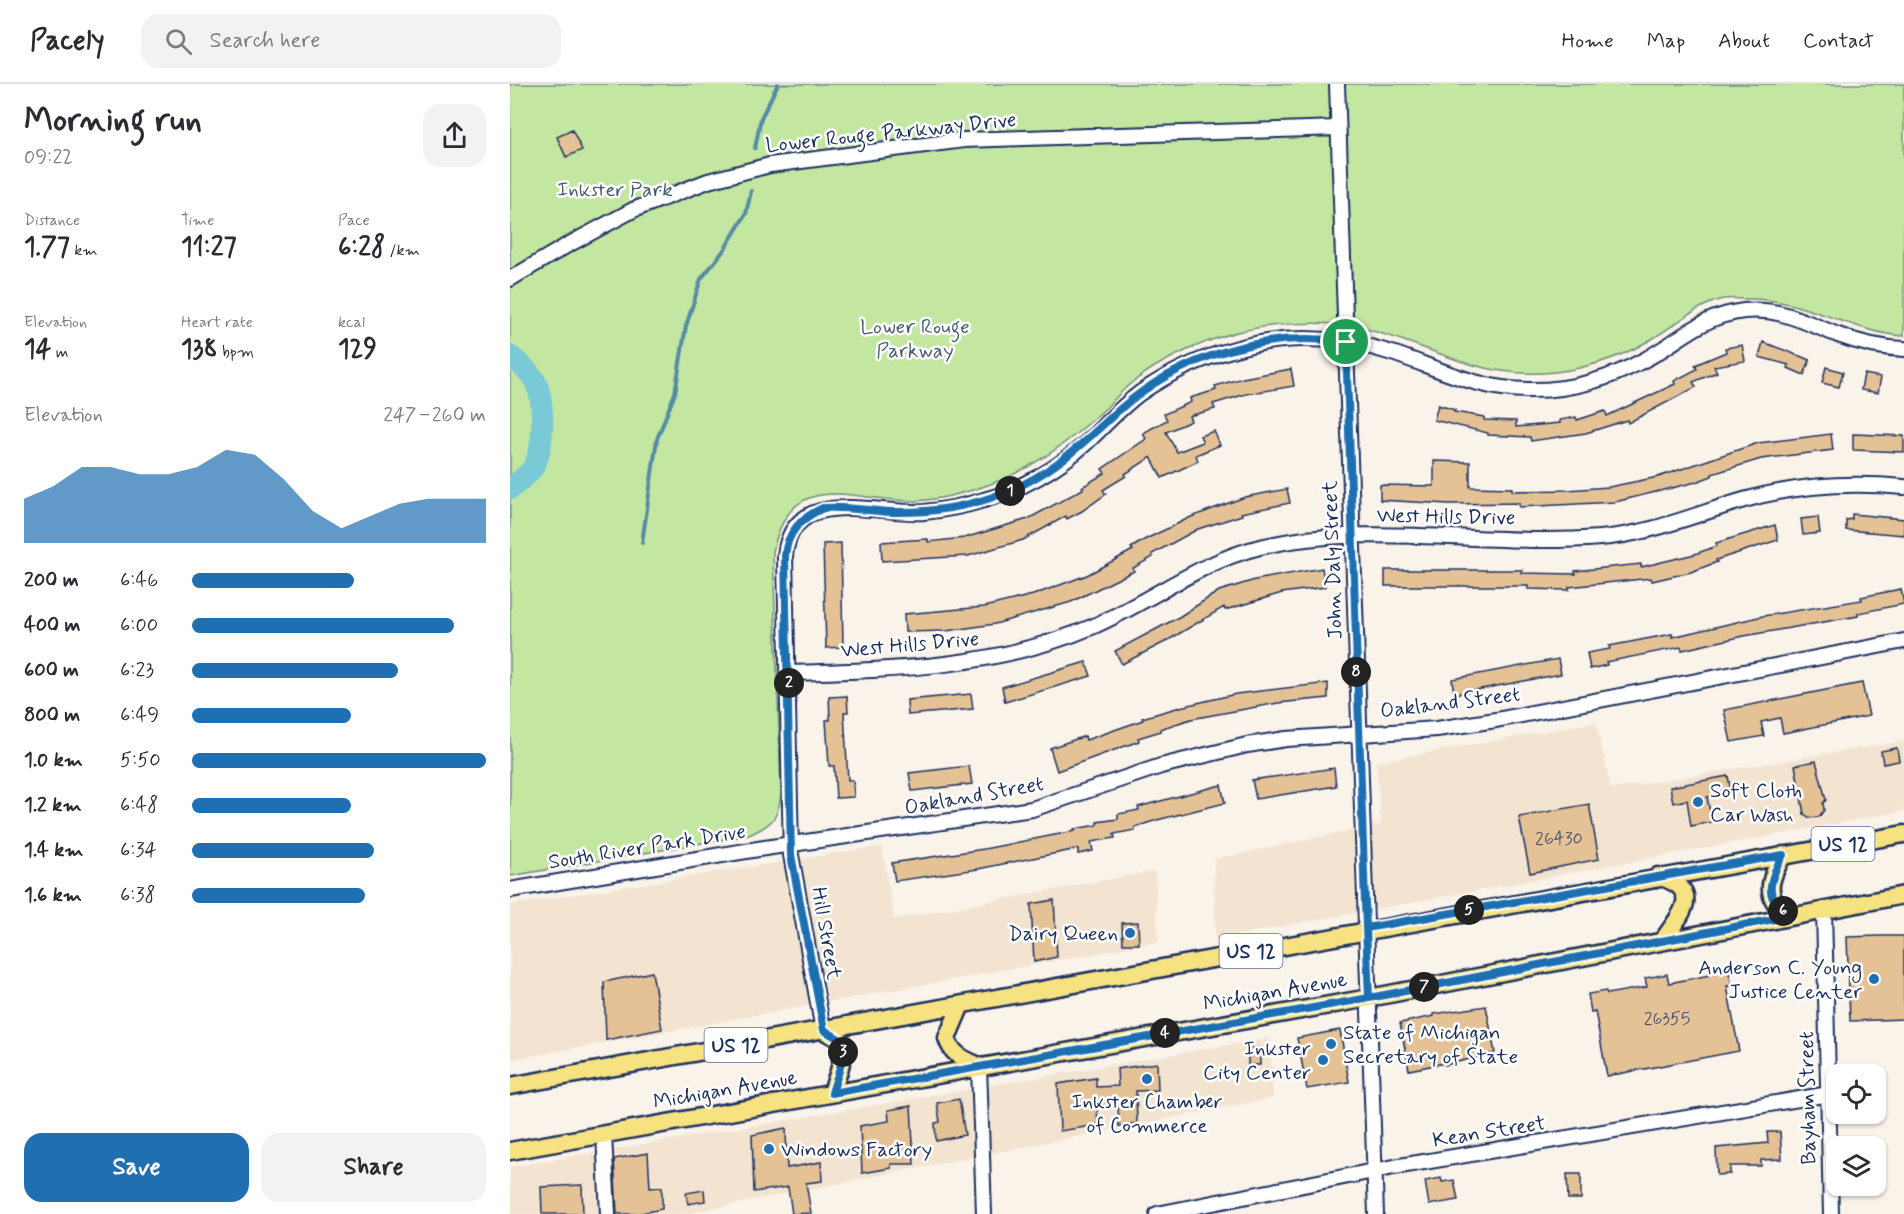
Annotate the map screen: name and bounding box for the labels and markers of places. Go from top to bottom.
pin [1320,316,1371,367]
pin: 1 [995,476,1025,506]
pin: 8 [1341,657,1371,687]
pin: 2 [774,668,804,698]
place label: Soft Cloth Car Wash [1710,777,1802,829]
marker: Soft Cloth Car Wash [1691,795,1705,809]
pin: 5 [1454,895,1484,925]
pin: 6 [1768,896,1798,926]
place label: Dairy Queen [1008,920,1118,948]
marker: Dairy Queen [1123,926,1137,940]
place label: Anderson C. Young Justice Center [1698,954,1862,1006]
pin: 7 [1409,972,1439,1002]
marker: Anderson C. Young Justice Center [1867,972,1881,986]
pin: 4 [1150,1018,1180,1048]
place label: State of Michigan Secretary of State [1343,1019,1518,1071]
place label: Inkster City Center [1203,1035,1311,1087]
pin: 3 [828,1037,858,1067]
marker: State of Michigan Secretary of State [1324,1037,1338,1051]
marker: Inkster City Center [1316,1053,1330,1067]
marker: Inkster Chamber of Commerce [1140,1072,1154,1086]
place label: Inkster Chamber of Commerce [1071,1088,1223,1140]
place label: Windows Factory [781,1136,932,1164]
marker: Windows Factory [762,1142,776,1156]

